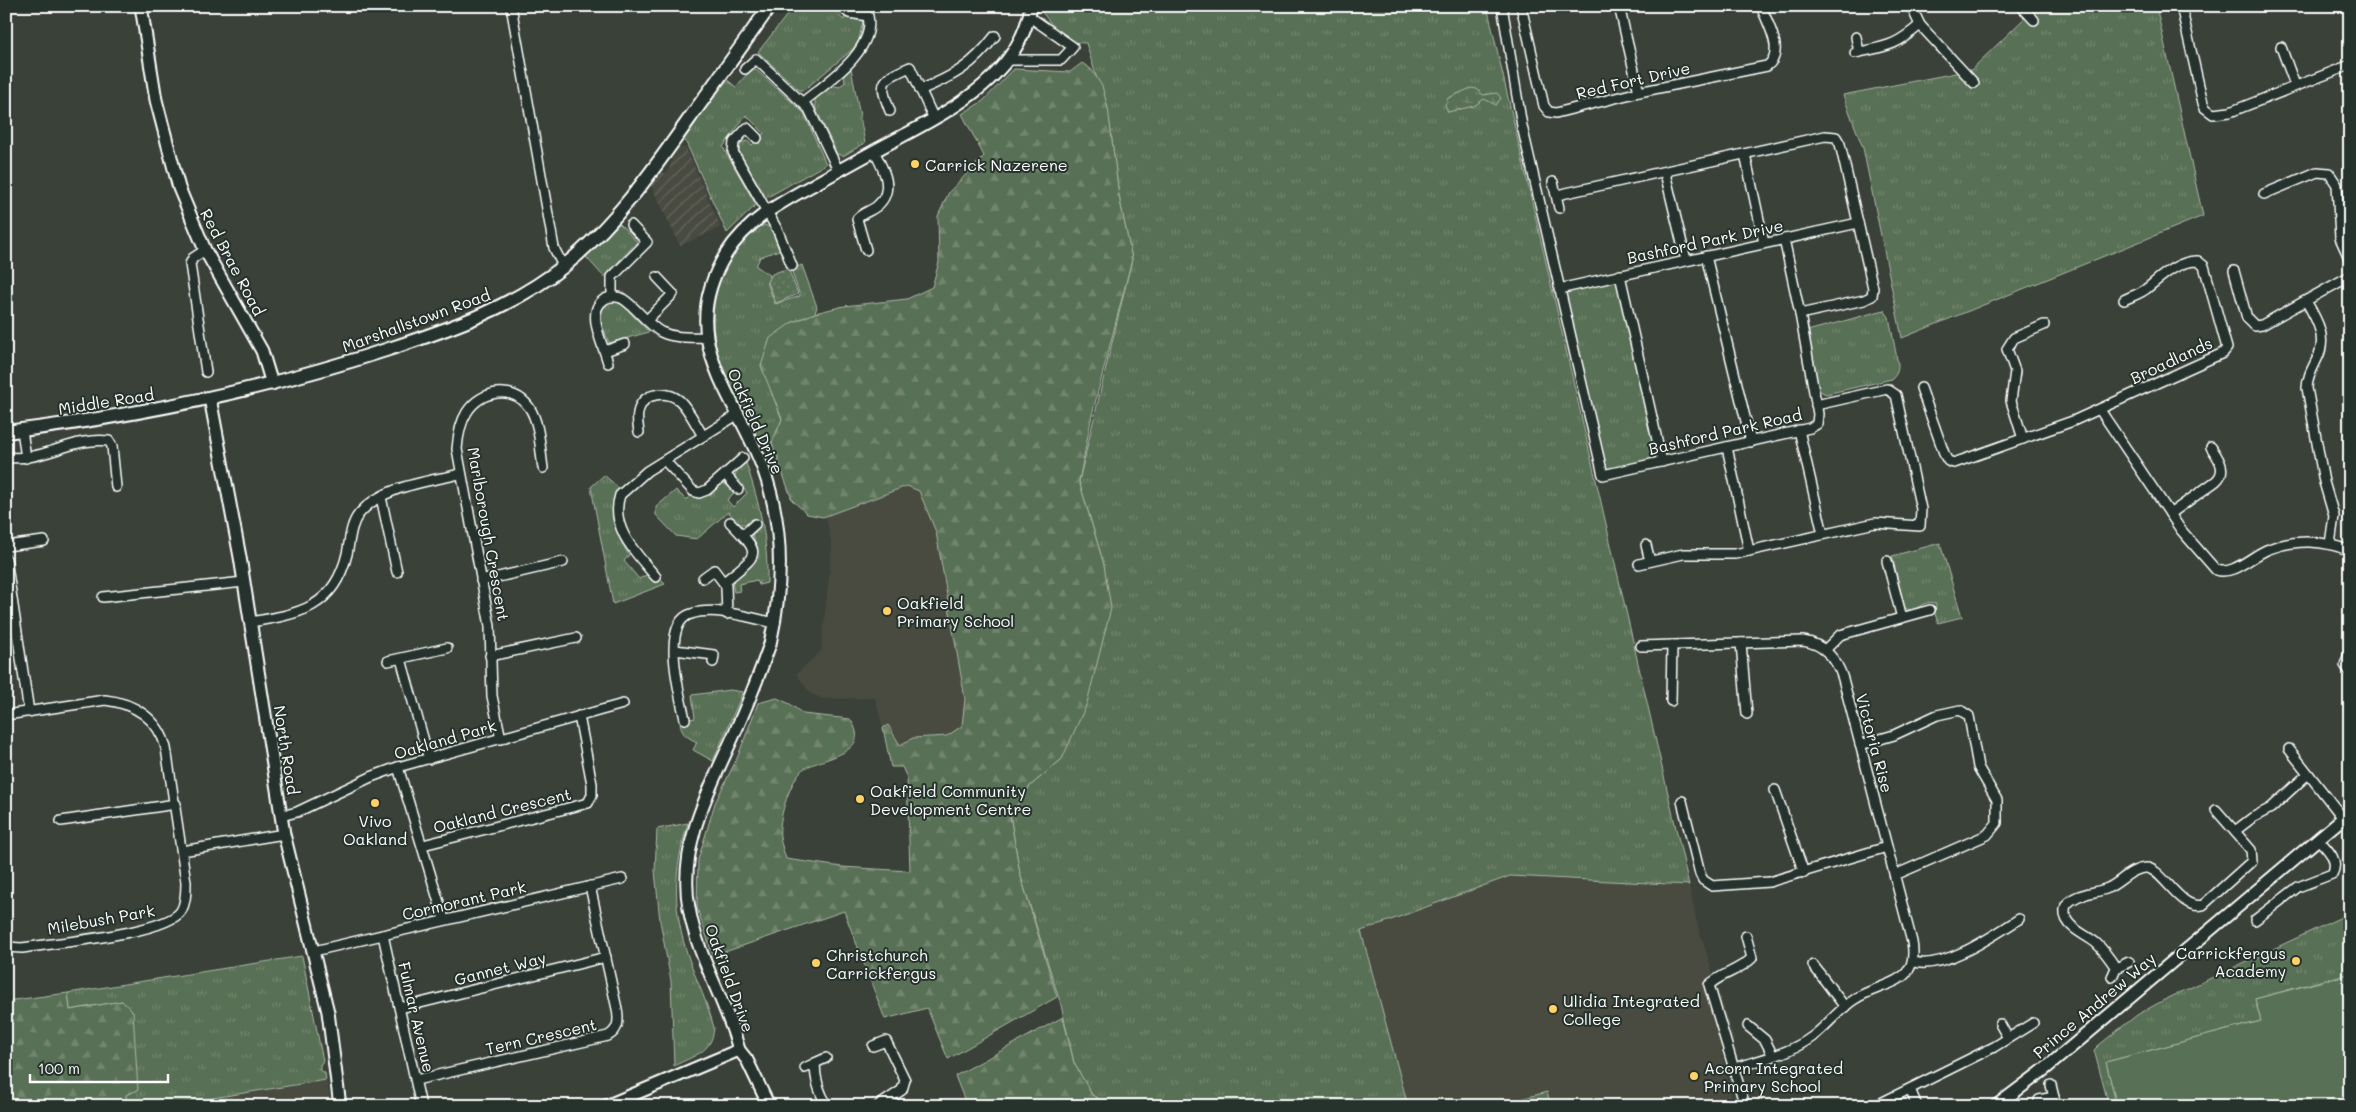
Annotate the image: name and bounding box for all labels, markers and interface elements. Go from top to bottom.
street label: Red Fort Drive [1574,57,1692,103]
place label: Carrick Nazerene [925,154,1068,175]
marker: Carrick Nazerene [909,158,921,170]
street label: Red Brae Road [196,205,270,319]
street label: Bashford Park Drive [1625,214,1785,268]
street label: Marshallstown Road [339,283,493,357]
street label: Broadlands [2127,332,2215,388]
street label: Oakfield Drive [723,365,789,477]
street label: Middle Road [57,383,155,419]
street label: Bashford Park Road [1646,403,1804,459]
street label: Marlborough Crescent [463,445,515,623]
place label: Oakfield Primary School [897,592,1014,631]
marker: Oakfield Primary School [881,605,893,617]
street label: Victoria Rise [1852,691,1898,795]
street label: North Road [270,704,304,796]
street label: Oakland Park [391,714,499,764]
place label: Oakfield Community Development Centre [870,780,1032,819]
street label: Oakland Crescent [431,783,573,837]
marker: Oakfield Community Development Centre [854,793,866,805]
marker: Vivo Oakland [369,797,381,809]
place label: Vivo Oakland [343,810,407,849]
street label: Cormorant Park [400,876,528,924]
street label: Milebush Park [46,899,156,939]
street label: Oakfield Drive [701,921,759,1035]
place label: Carrickfergus Academy [2176,942,2286,981]
place label: Christchurch Carrickfergus [826,944,936,983]
street label: Gannet Way [452,946,548,990]
street label: Prince Andrew Way [2028,947,2160,1063]
marker: Carrickfergus Academy [2290,955,2302,967]
marker: Christchurch Carrickfergus [810,957,822,969]
street label: Fulmar Avenue [394,960,440,1074]
place label: Ulidia Integrated College [1563,990,1700,1029]
marker: Ulidia Integrated College [1547,1003,1559,1015]
street label: Tern Crescent [483,1013,599,1059]
scale bar [30,1052,168,1084]
place label: Acorn Integrated Primary School [1704,1057,1843,1096]
text: 100 m [38,1058,80,1078]
marker: Acorn Integrated Primary School [1688,1070,1700,1082]

